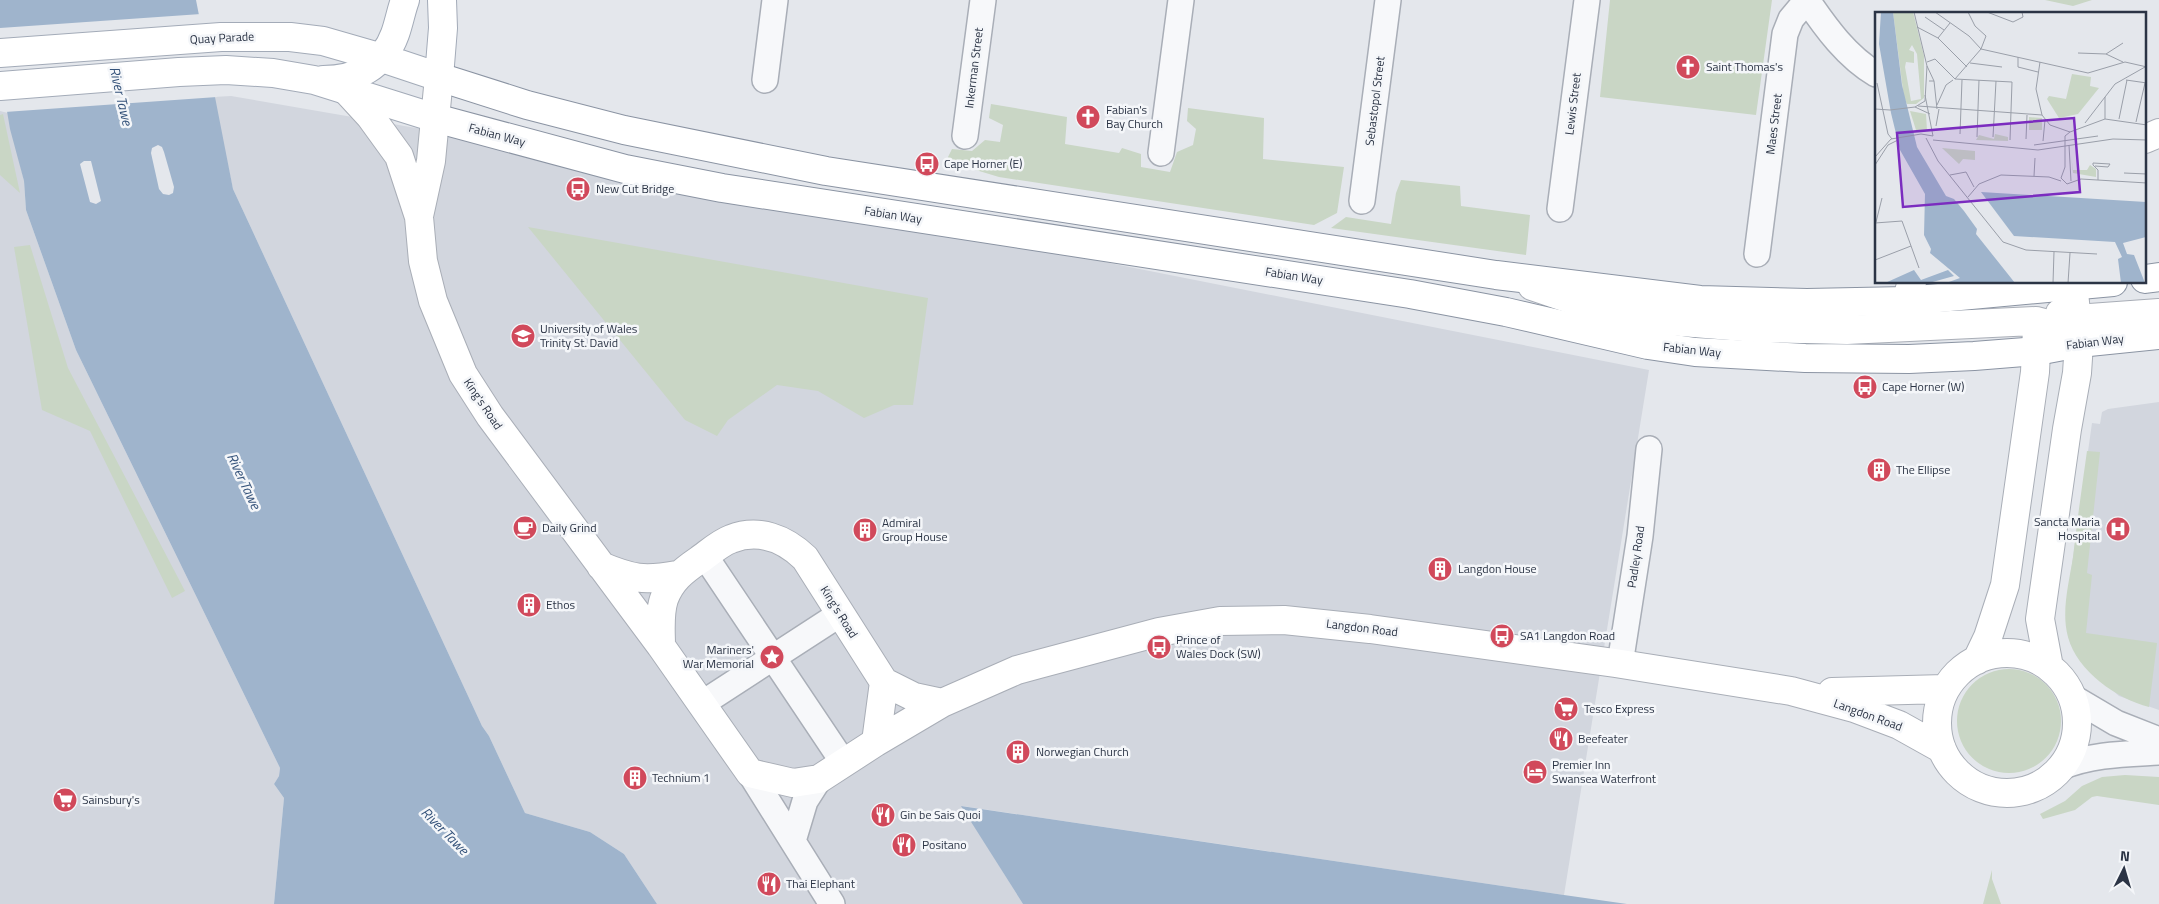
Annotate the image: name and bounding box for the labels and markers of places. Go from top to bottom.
church icon: Saint Thomas's [1675,54,1701,80]
place label: Saint Thomas's [1706,57,1784,76]
place label: Fabian's Bay Church [1106,100,1163,133]
church icon: Fabian's Bay Church [1075,104,1101,130]
bus stop icon: Cape Horner (E) [914,151,940,177]
place label: Cape Horner (E) [944,154,1022,173]
bus stop icon: New Cut Bridge [565,176,591,202]
place label: New Cut Bridge [596,179,674,198]
place label: University of Wales Trinity St. David [540,319,638,352]
school or university icon: University of Wales Trinity St. David [510,323,536,349]
bus stop icon: Cape Horner (W) [1852,374,1878,400]
place label: Cape Horner (W) [1882,377,1964,396]
building icon: The Ellipse [1866,457,1892,483]
place label: The Ellipse [1896,460,1950,479]
place label: Sancta Maria Hospital [2034,512,2100,545]
place label: Admiral Group House [882,513,948,546]
cafe icon: Daily Grind [512,515,538,541]
hospital icon: Sancta Maria Hospital [2105,516,2131,542]
building icon: Admiral Group House [852,517,878,543]
place label: Daily Grind [542,518,597,537]
building icon: Langdon House [1427,556,1453,582]
place label: Langdon House [1458,559,1537,578]
building icon: Ethos [516,592,542,618]
place label: Ethos [546,595,576,614]
bus stop icon: SA1 Langdon Road [1489,623,1515,649]
place label: SA1 Langdon Road [1520,626,1615,645]
place label: Prince of Wales Dock (SW) [1176,630,1261,663]
bus stop icon: Prince of Wales Dock (SW) [1146,634,1172,660]
place label: Mariners' War Memorial [683,640,754,673]
place icon: Mariners' War Memorial [759,644,785,670]
supermarket icon: Tesco Express [1553,696,1579,722]
place label: Tesco Express [1584,699,1655,718]
restaurant icon: Beefeater [1548,726,1574,752]
place label: Beefeater [1578,729,1628,748]
building icon: Norwegian Church [1005,739,1031,765]
place label: Norwegian Church [1036,742,1129,761]
place label: Premier Inn Swansea Waterfront [1552,755,1657,788]
hotel icon: Premier Inn Swansea Waterfront [1522,759,1548,785]
building icon: Technium 1 [622,765,648,791]
place label: Technium 1 [652,768,710,787]
supermarket icon: Sainsbury's [52,787,78,813]
place label: Sainsbury's [82,790,140,809]
restaurant icon: Gin be Sais Quoi [870,802,896,828]
place label: Gin be Sais Quoi [900,805,981,824]
restaurant icon: Positano [891,832,917,858]
place label: Positano [922,835,967,854]
restaurant icon: Thai Elephant [756,871,782,897]
place label: Thai Elephant [786,874,856,893]

